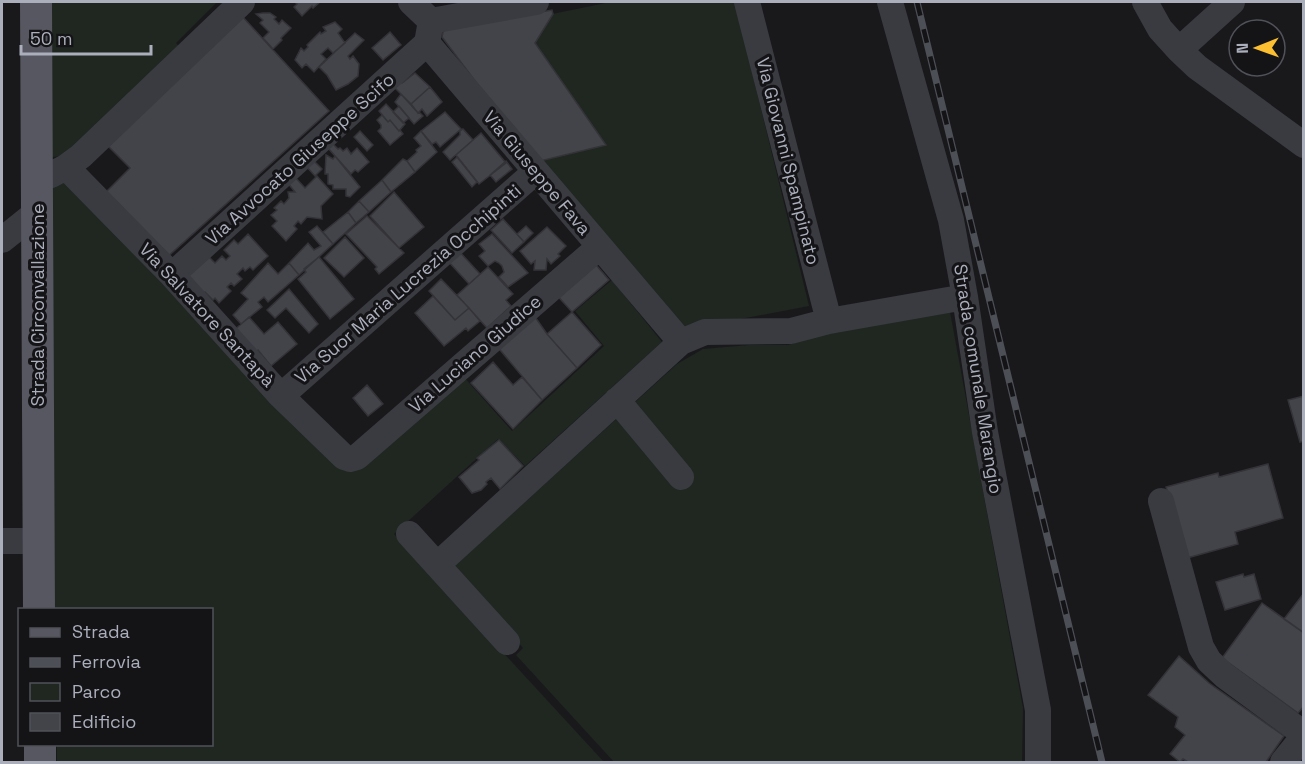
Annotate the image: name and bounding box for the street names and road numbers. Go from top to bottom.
street label: Via Giovanni Spampinato [752,55,825,267]
street label: Via Avvocato Giuseppe Scifo [200,68,399,250]
street label: Via Giuseppe Fava [479,106,596,240]
street label: Via Suor Maria Lucrezia Occhipinti [290,179,526,388]
street label: Strada Circonvallazione [26,203,49,407]
street label: Via Salvatore Santapà [135,238,280,392]
street label: Strada comunale Marangio [949,262,1008,496]
street label: Via Luciano Giudice [404,290,546,418]

